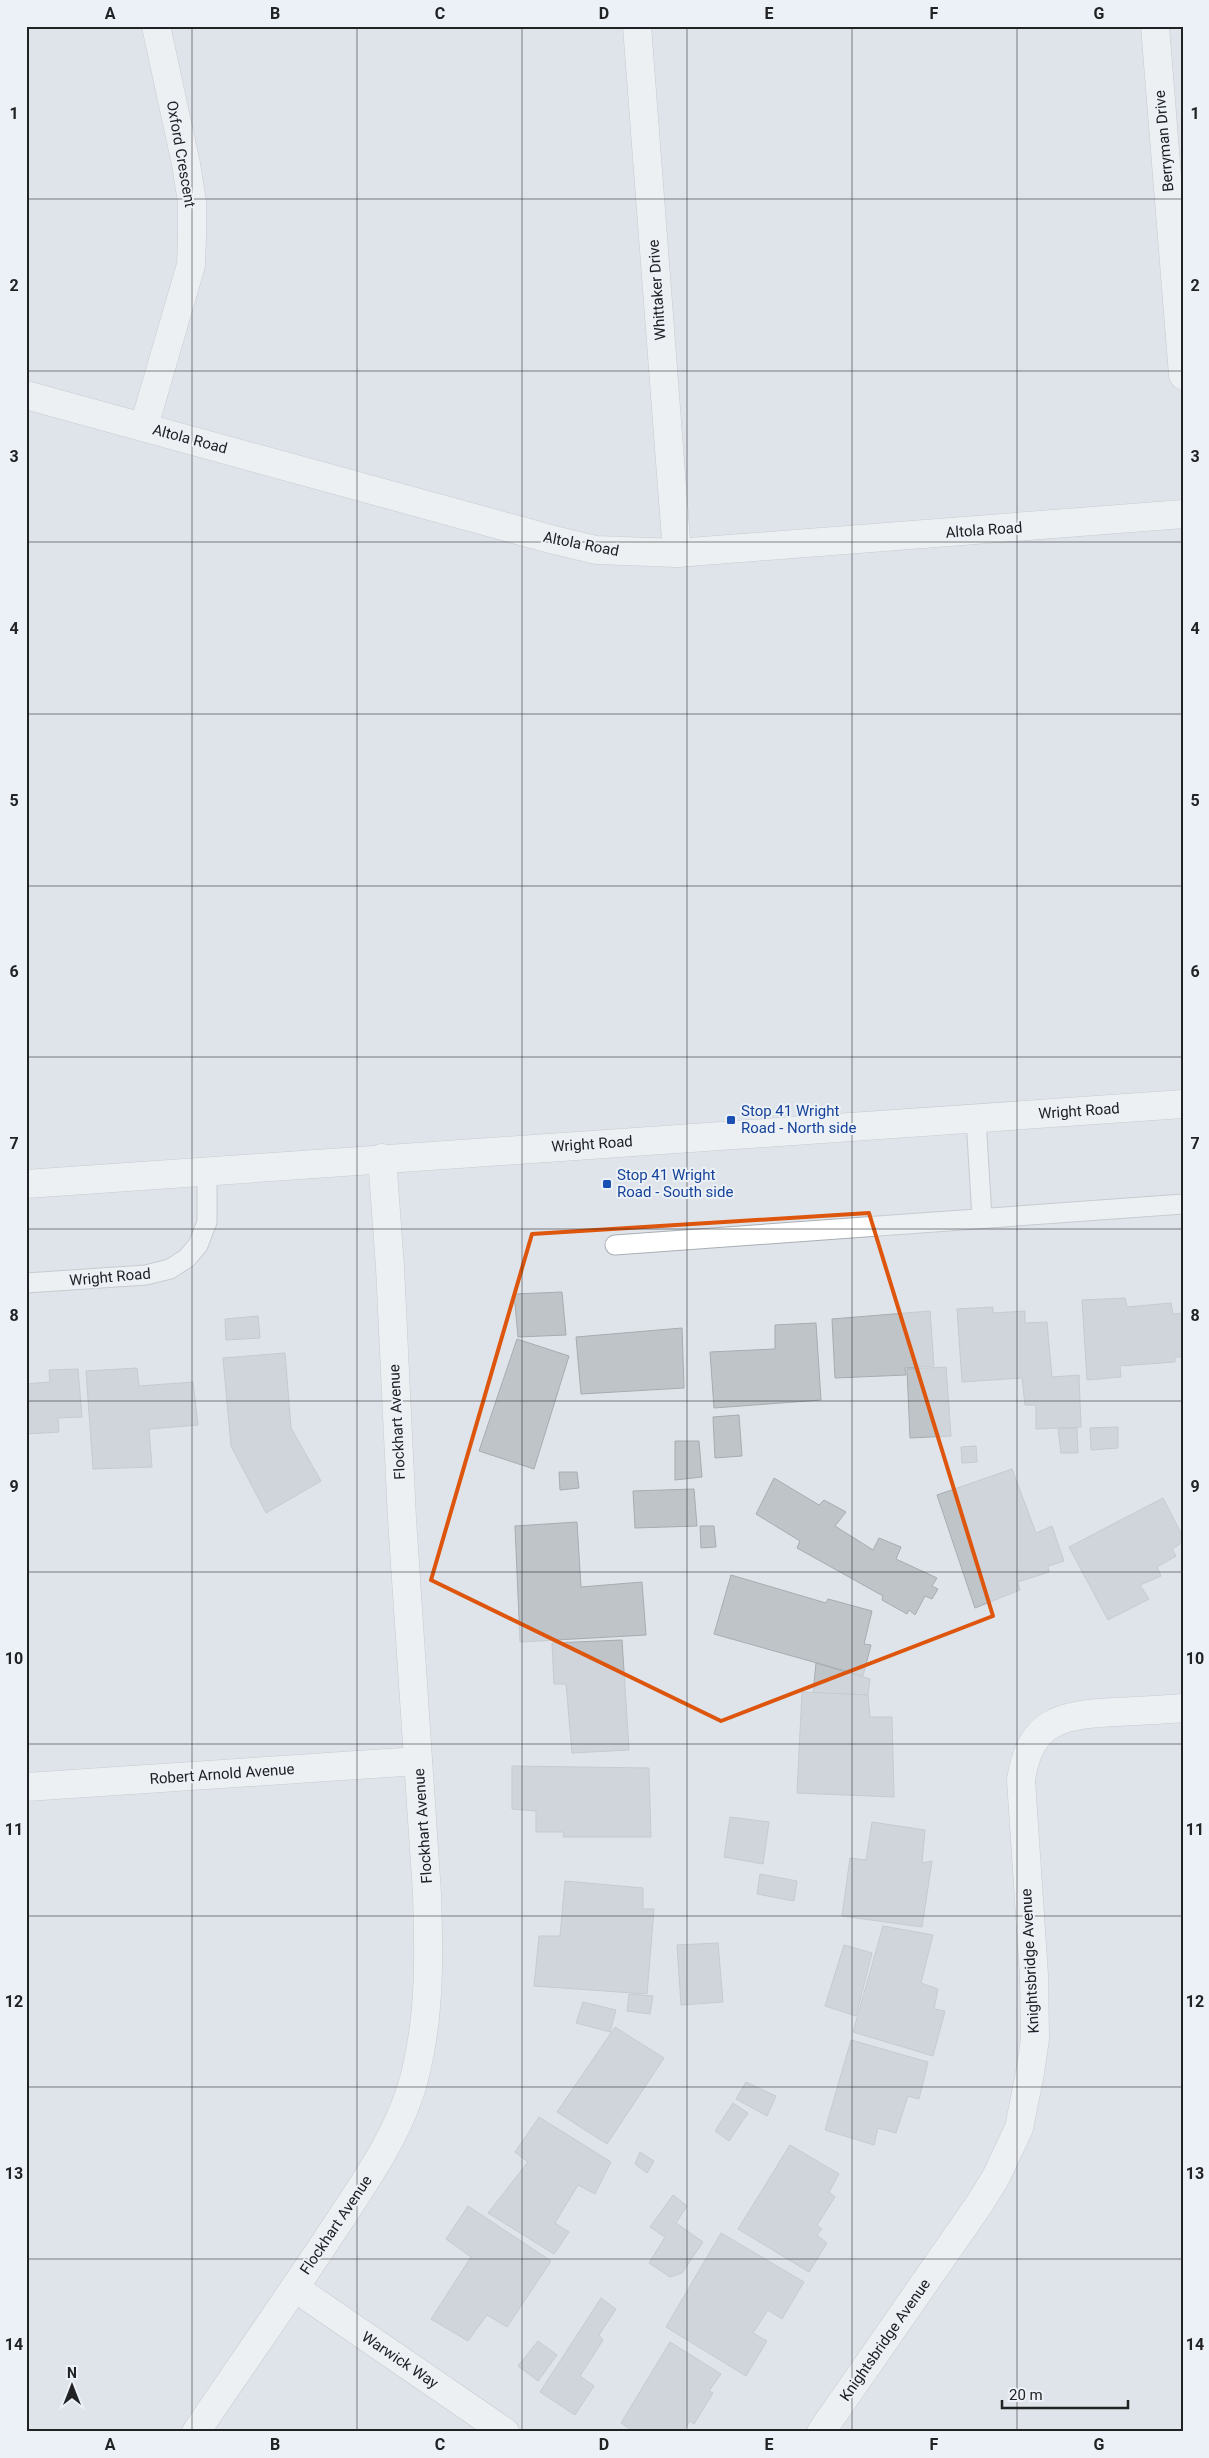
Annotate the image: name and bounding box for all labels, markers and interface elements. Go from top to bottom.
text: A [105,4,116,23]
text: B [270,4,280,23]
text: C [435,4,445,23]
text: D [599,4,609,23]
text: E [765,4,774,23]
text: F [930,4,939,23]
text: G [1094,4,1105,23]
street label: Berryman Drive [1151,90,1177,192]
street label: Oxford Crescent [163,99,199,209]
text: 1 [9,104,19,123]
text: 1 [1190,104,1200,123]
street label: Whittaker Drive [644,239,670,341]
text: 2 [9,276,19,295]
text: 2 [1190,276,1200,295]
street label: Altola Road [151,420,229,458]
text: 3 [9,447,19,466]
text: 3 [1190,447,1200,466]
street label: Altola Road [945,518,1023,542]
street label: Altola Road [542,528,620,560]
text: 4 [9,619,19,638]
text: 4 [1190,619,1200,638]
text: 5 [9,791,19,810]
text: 5 [1190,791,1200,810]
text: 6 [9,962,19,981]
text: 6 [1190,962,1200,981]
street label: Wright Road [1038,1099,1120,1123]
place label: Stop 41 Wright Road - North side [741,1102,856,1137]
marker: Stop 41 Wright Road - North side [725,1114,737,1126]
street label: Wright Road [551,1132,633,1156]
text: 7 [9,1134,19,1153]
text: 7 [1190,1134,1200,1153]
place label: Stop 41 Wright Road - South side [617,1166,733,1201]
marker: Stop 41 Wright Road - South side [601,1178,613,1190]
street label: Wright Road [69,1264,151,1290]
text: 8 [9,1306,19,1325]
text: 8 [1190,1306,1200,1325]
street label: Flockhart Avenue [385,1364,409,1480]
text: 9 [9,1477,19,1496]
text: 9 [1190,1477,1200,1496]
text: 10 [5,1649,23,1668]
text: 10 [1186,1649,1204,1668]
street label: Robert Arnold Avenue [149,1760,295,1788]
street label: Flockhart Avenue [410,1768,436,1884]
text: 11 [5,1820,23,1839]
text: 11 [1186,1820,1204,1839]
street label: Knightsbridge Avenue [1017,1888,1043,2034]
text: 12 [5,1992,23,2011]
text: 12 [1186,1992,1204,2011]
text: 13 [5,2164,23,2183]
text: 13 [1186,2164,1204,2183]
street label: Flockhart Avenue [296,2172,376,2278]
street label: Knightsbridge Avenue [836,2275,934,2405]
street label: Warwick Way [358,2328,442,2392]
text: 14 [5,2335,23,2354]
text: 14 [1186,2335,1204,2354]
north arrow [48,2360,98,2410]
text: N [67,2365,77,2381]
scale bar [1002,2378,1128,2410]
text: 20 m [1009,2386,1043,2404]
text: A [105,2435,116,2454]
text: B [270,2435,280,2454]
text: C [435,2435,445,2454]
text: D [599,2435,609,2454]
text: E [765,2435,774,2454]
text: F [930,2435,939,2454]
text: G [1094,2435,1105,2454]

